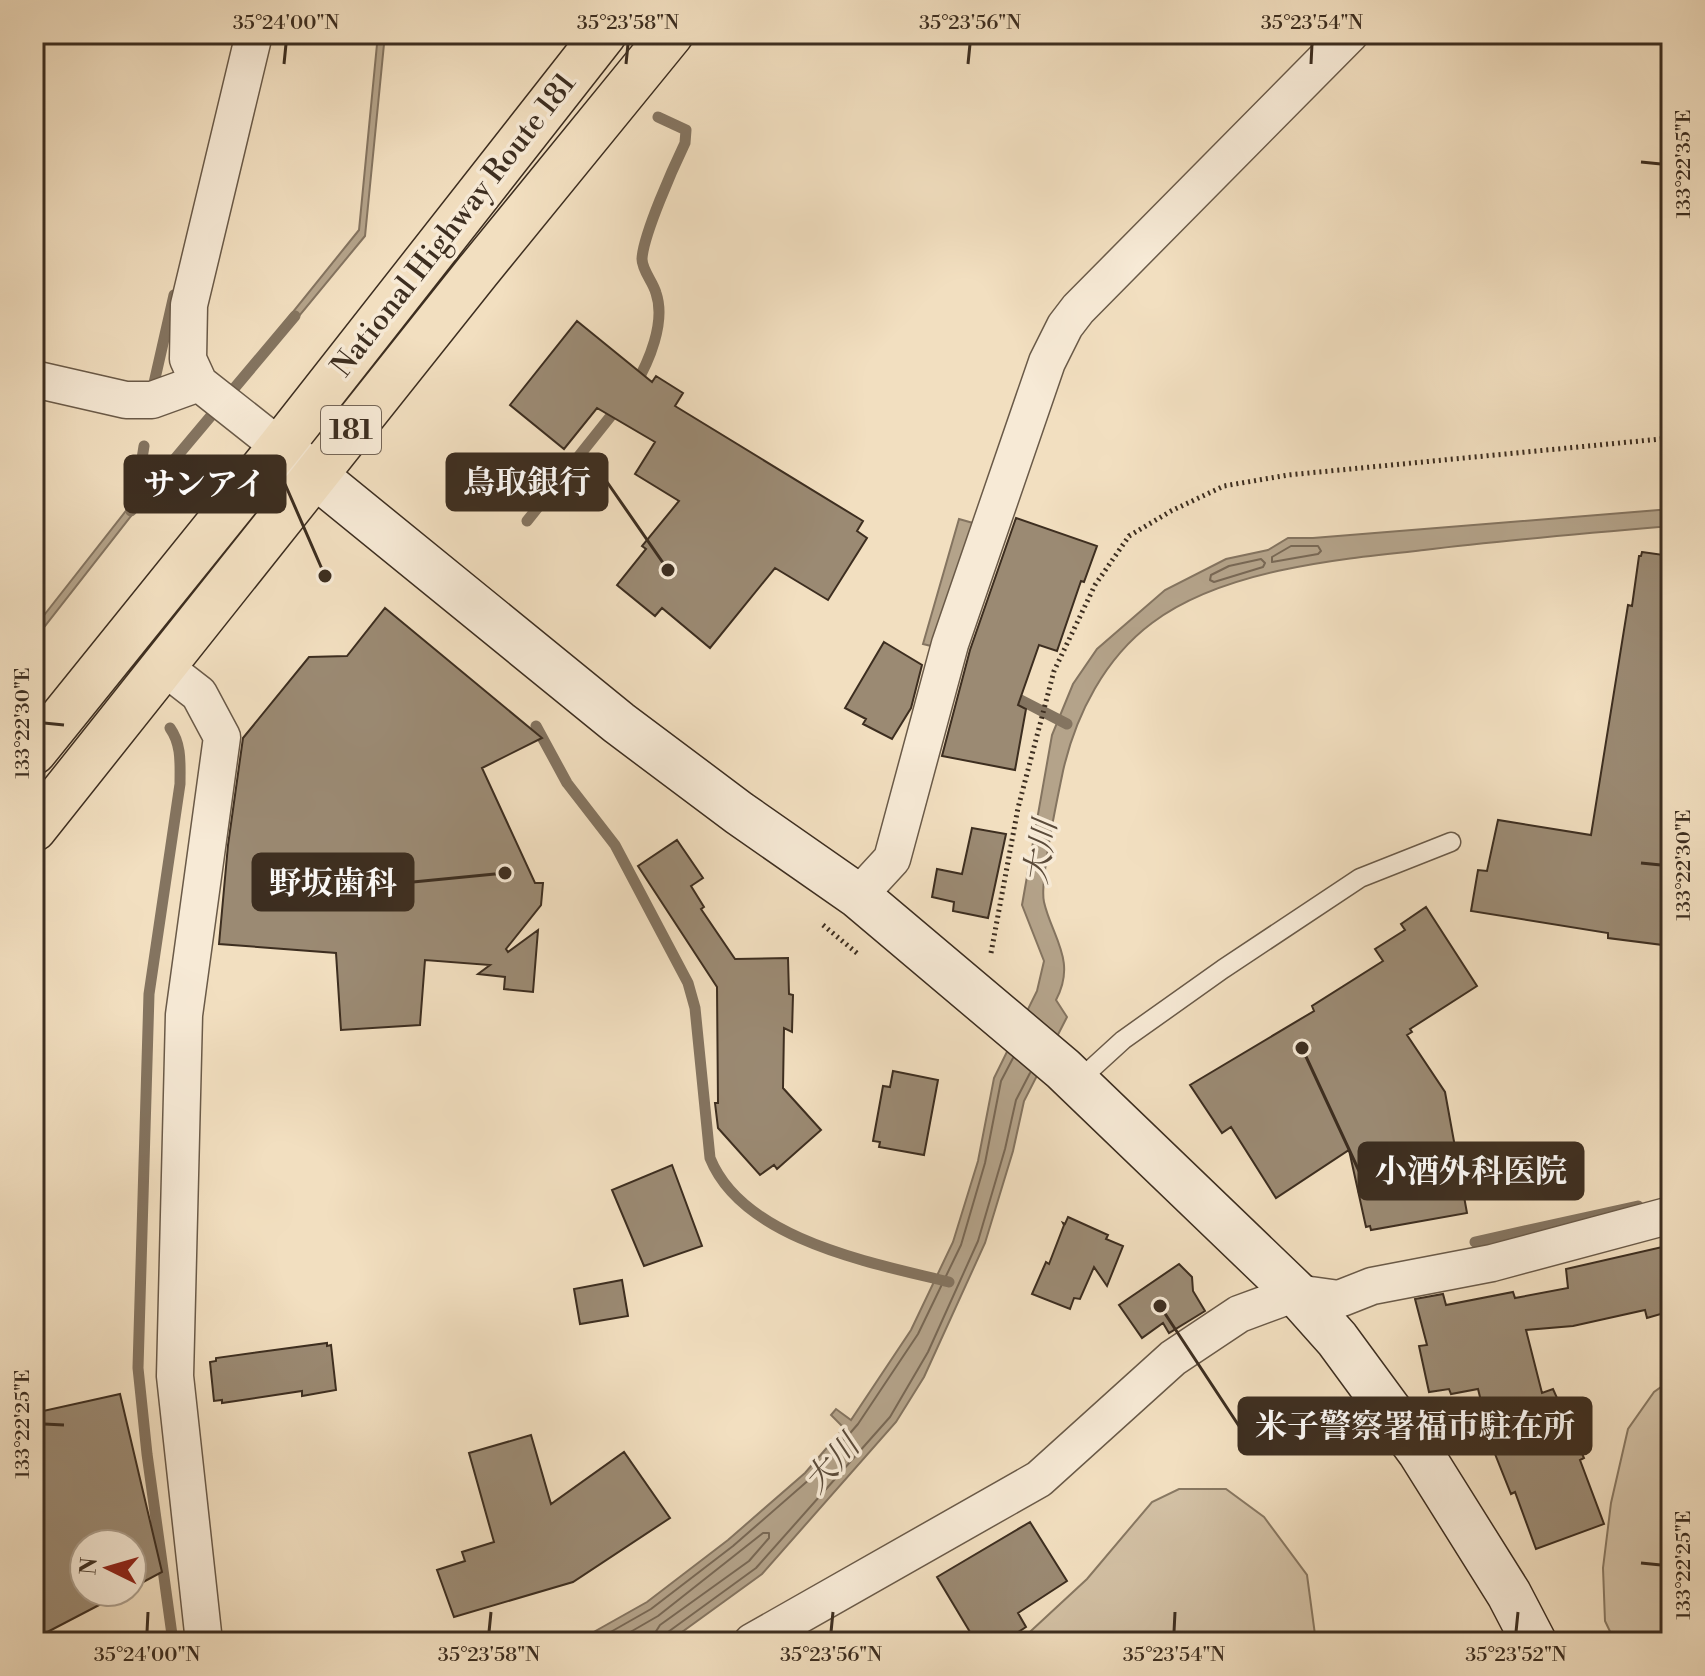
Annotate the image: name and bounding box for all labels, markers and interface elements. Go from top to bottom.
text: 35°24'00"N [233,11,339,36]
text: 35°23'58"N [577,11,679,36]
text: 35°23'56"N [919,11,1021,36]
text: 35°23'54"N [1261,11,1363,36]
street label: National Highway Route 181 [323,65,585,385]
text: 133°22'35"E [1672,109,1697,219]
road number: 181 [321,406,381,454]
callout: 鳥取銀行 [447,454,607,510]
callout: サンアイ [125,456,285,512]
text: 鳥取銀行 [463,463,591,503]
text: サンアイ [143,465,267,505]
text: 133°22'30"E [11,667,36,779]
text: 133°22'30"E [1672,809,1697,921]
water label: 大川 [1016,814,1066,887]
callout: 野坂歯科 [253,854,413,910]
text: 野坂歯科 [269,864,397,904]
callout: 小酒外科医院 [1359,1143,1583,1199]
text: 小酒外科医院 [1375,1152,1567,1192]
text: 133°22'25"E [11,1369,36,1479]
callout: 米子警察署福市駐在所 [1239,1398,1591,1454]
text: 米子警察署福市駐在所 [1255,1407,1575,1447]
water label: 大川 [796,1425,870,1501]
text: 133°22'25"E [1672,1510,1697,1620]
north arrow [68,1528,148,1608]
text: N [75,1556,104,1576]
text: 35°24'00"N [94,1643,200,1668]
text: 35°23'58"N [438,1643,540,1668]
text: 35°23'56"N [780,1643,882,1668]
text: 35°23'54"N [1123,1643,1225,1668]
text: 35°23'52"N [1465,1643,1567,1668]

